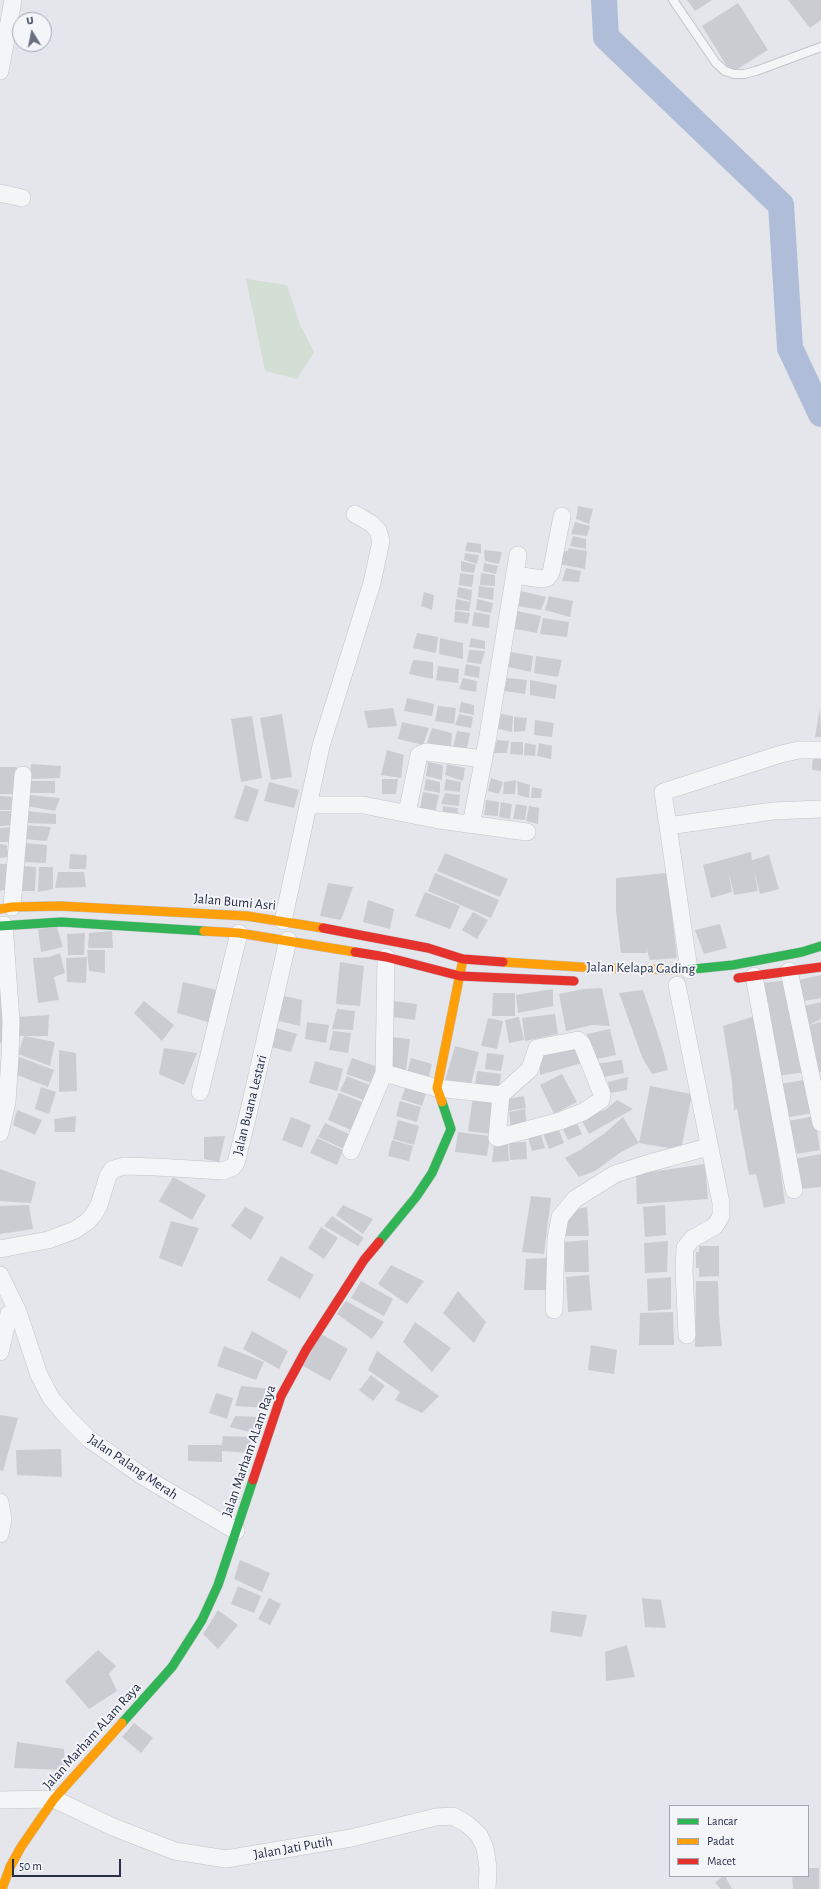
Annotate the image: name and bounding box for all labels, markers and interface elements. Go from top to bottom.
north arrow [12,12,52,52]
text: U [26,15,34,27]
street label: Jalan Bumi Asri [193,890,277,914]
street label: Jalan Kelapa Gading [586,959,696,977]
street label: Jalan Buana Lestari [229,1053,271,1157]
street label: Jalan Marham ALam Raya [219,1383,279,1519]
street label: Jalan Palang Merah [85,1431,181,1503]
street label: Jalan Marham ALam Raya [39,1679,145,1793]
legend [669,1805,809,1877]
text: Lancar [707,1815,737,1827]
street label: Jalan Jati Putih [252,1833,334,1863]
text: Padat [707,1835,734,1847]
scale bar [14,1851,123,1877]
text: Macet [707,1855,736,1867]
text: 50 m [19,1860,42,1872]

